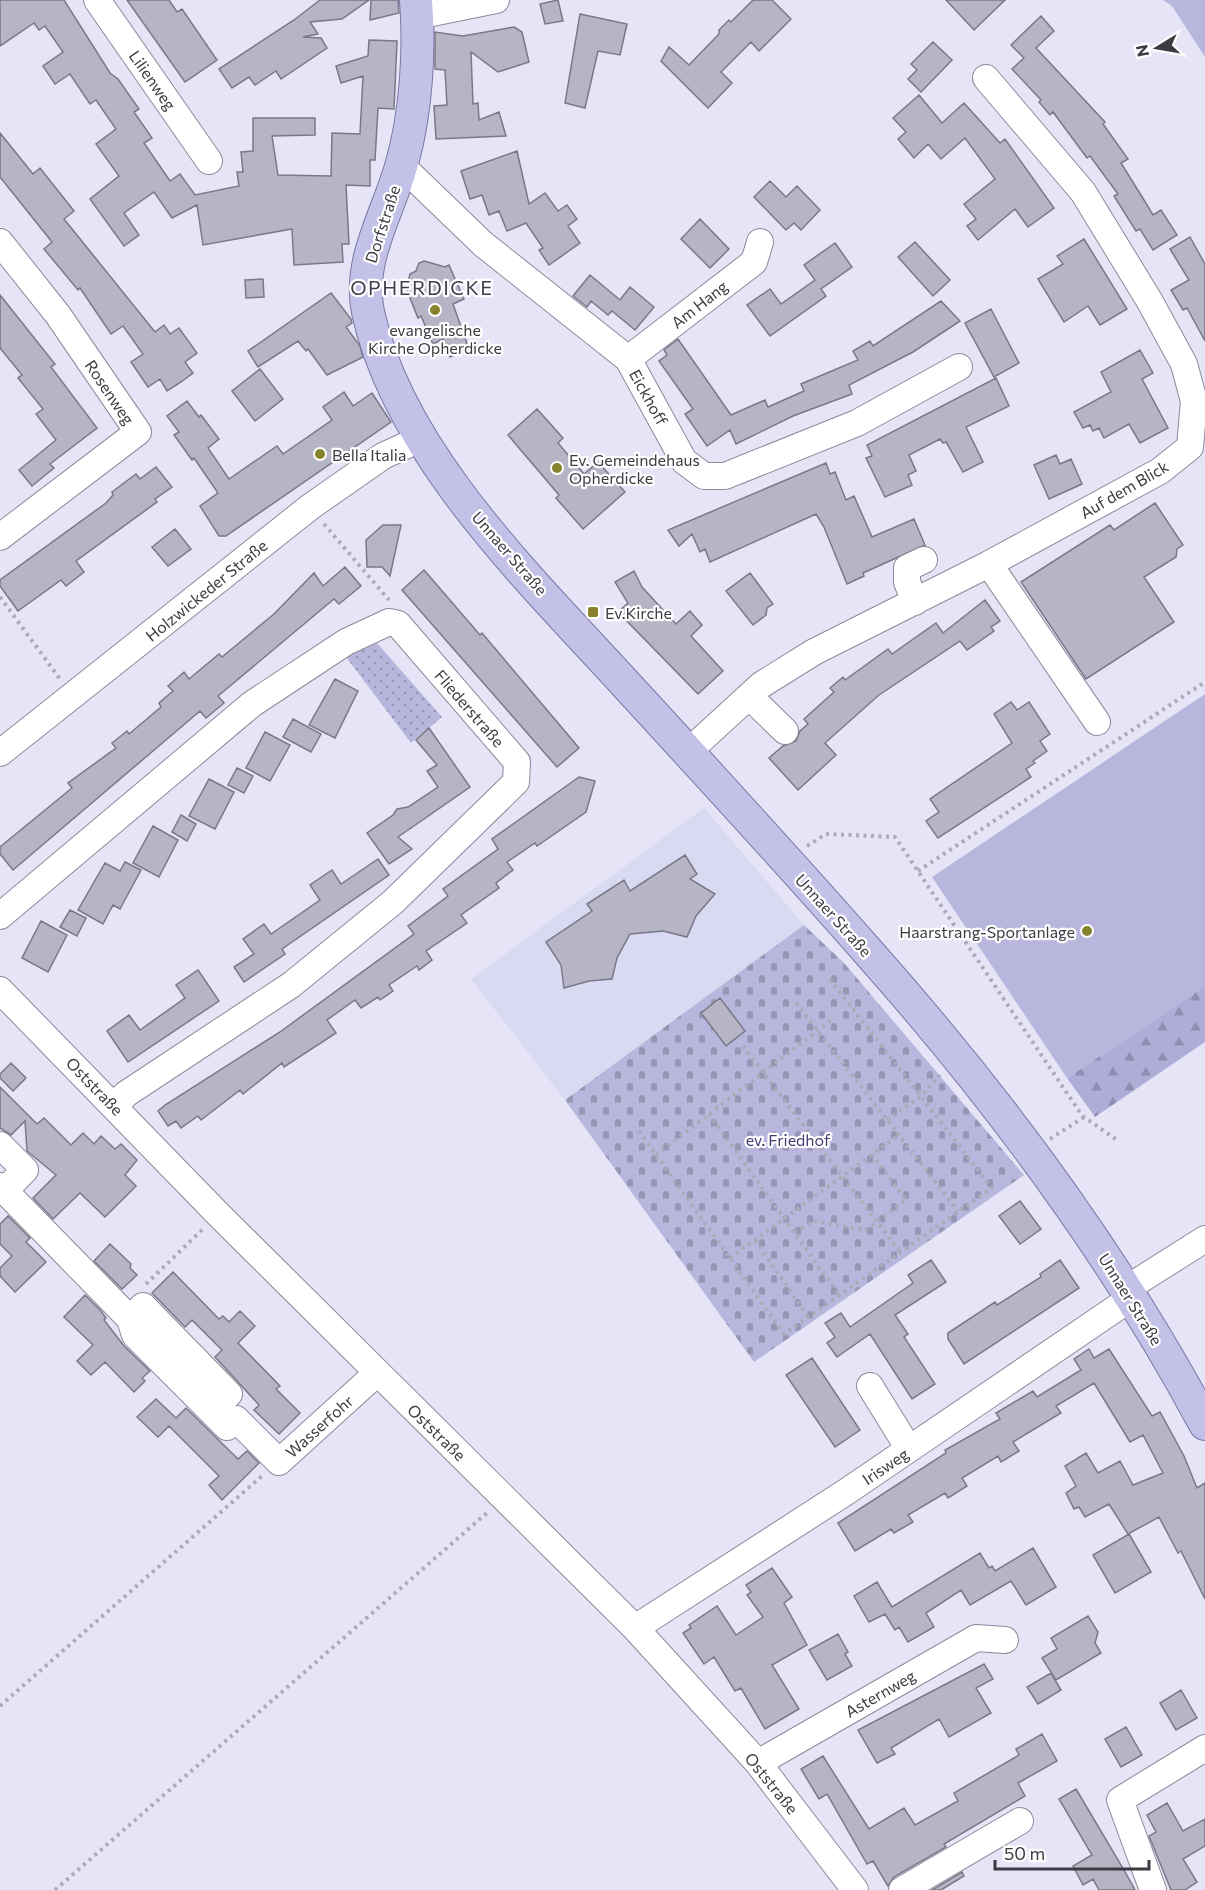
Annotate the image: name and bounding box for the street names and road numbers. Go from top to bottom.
street label: Lilienweg [126,46,181,114]
street label: Dorfstraße [361,183,403,265]
street label: Am Hang [667,276,731,332]
street label: Rosenweg [81,356,139,428]
street label: Eickhoff [626,366,672,429]
street label: Auf dem Blick [1076,456,1172,522]
street label: Unnaer Straße [468,507,552,599]
street label: Holzwickeder Straße [141,535,271,645]
street label: Fliederstraße [431,665,509,751]
street label: Unnaer Straße [792,870,876,960]
street label: Oststraße [63,1053,127,1119]
street label: Unnaer Straße [1095,1250,1167,1348]
street label: Wasserfohr [281,1390,357,1461]
street label: Oststraße [404,1400,470,1464]
street label: Irisweg [858,1443,912,1488]
street label: Asternweg [841,1665,919,1721]
street label: Oststraße [742,1748,802,1818]

